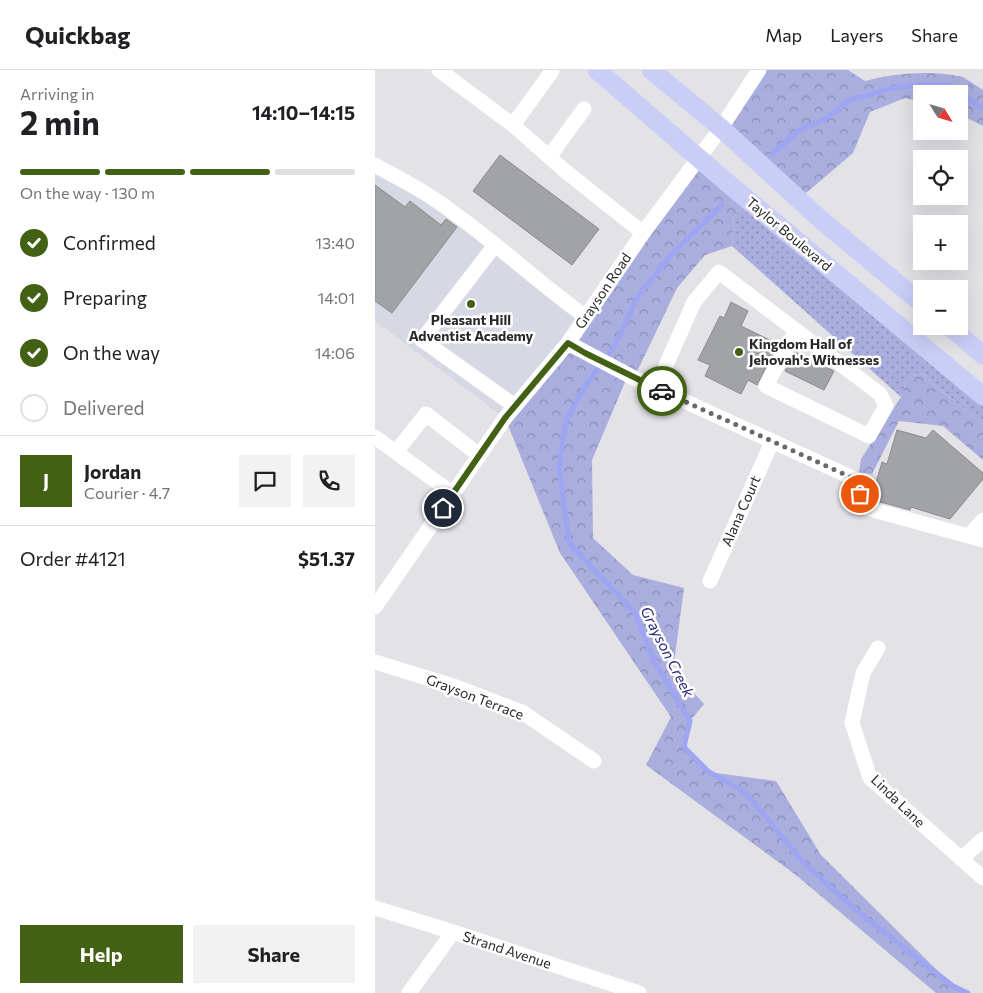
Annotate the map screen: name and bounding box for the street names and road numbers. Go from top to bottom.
street label: Taylor Boulevard [743,193,835,274]
street label: Grayson Road [571,249,634,332]
street label: Alana Court [717,473,764,549]
street label: Grayson Terrace [424,670,527,723]
street label: Linda Lane [868,771,929,831]
street label: Strand Avenue [461,927,554,972]

